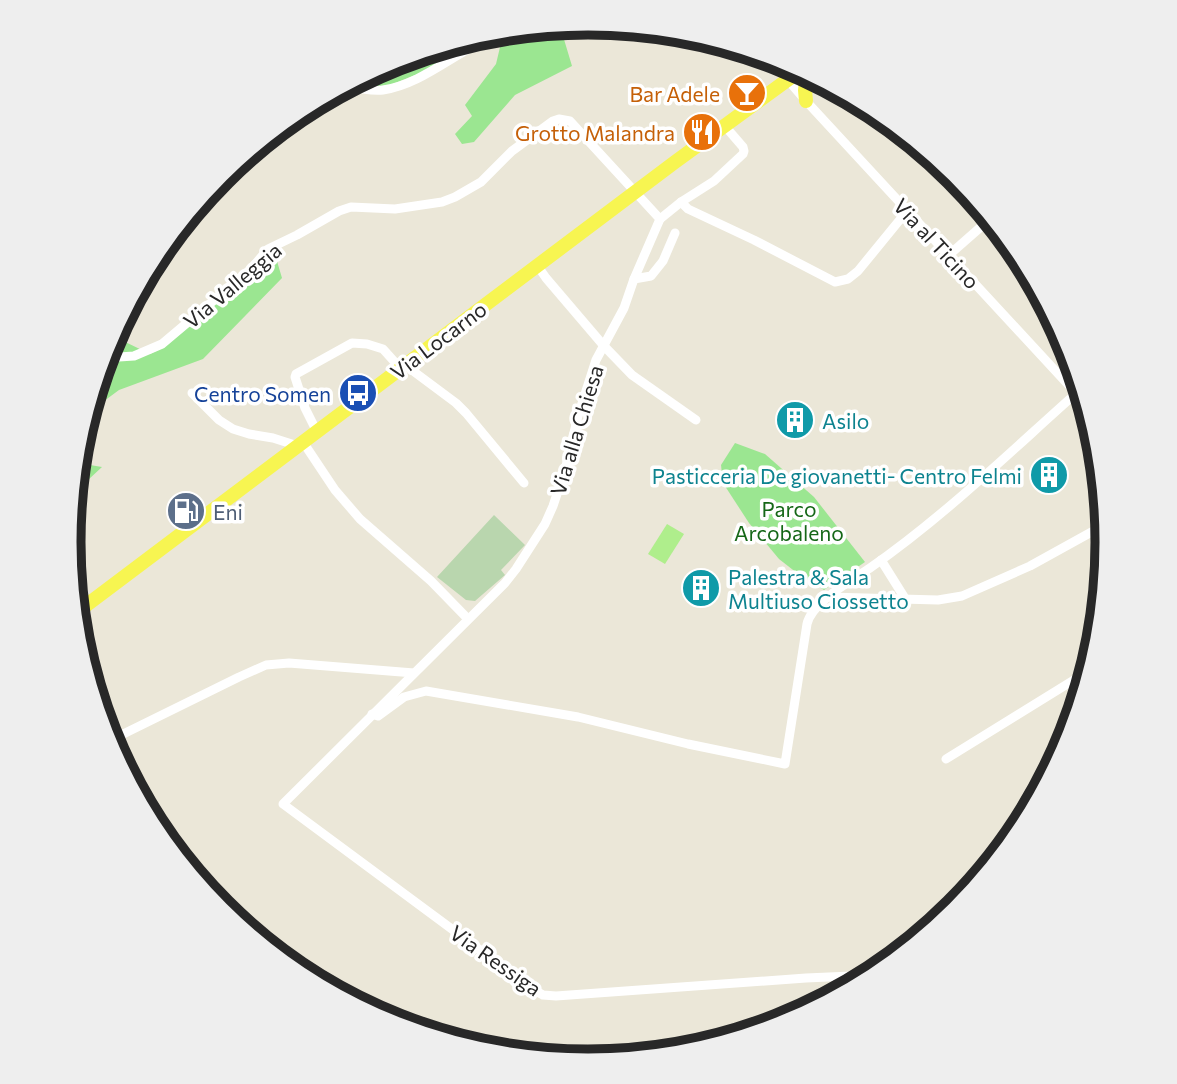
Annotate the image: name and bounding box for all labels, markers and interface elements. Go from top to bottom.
bar icon: Bar Adele [726,72,768,114]
place label: Bar Adele [629,81,720,106]
restaurant icon: Grotto Malandra [681,111,723,153]
place label: Grotto Malandra [515,120,675,145]
street label: Via al Ticino [889,193,985,293]
street label: Via Valleggia [178,237,286,333]
street label: Via Locarno [385,296,491,384]
street label: Via alla Chiesa [544,362,608,498]
bus stop icon: Centro Somen [337,372,379,414]
place label: Centro Somen [194,381,331,406]
building icon: Asilo [774,399,816,441]
place label: Asilo [822,408,869,433]
building icon: Pasticceria De giovanetti- Centro Felmi [1028,454,1070,496]
place label: Pasticceria De giovanetti- Centro Felmi [652,463,1022,488]
fuel station icon: Eni [165,490,207,532]
park label: Parco Arcobaleno [734,496,844,545]
place label: Eni [213,499,243,524]
place label: Palestra & Sala Multiuso Ciossetto [728,564,909,613]
building icon: Palestra & Sala Multiuso Ciossetto [680,567,722,609]
street label: Via Ressiga [445,919,547,1001]

